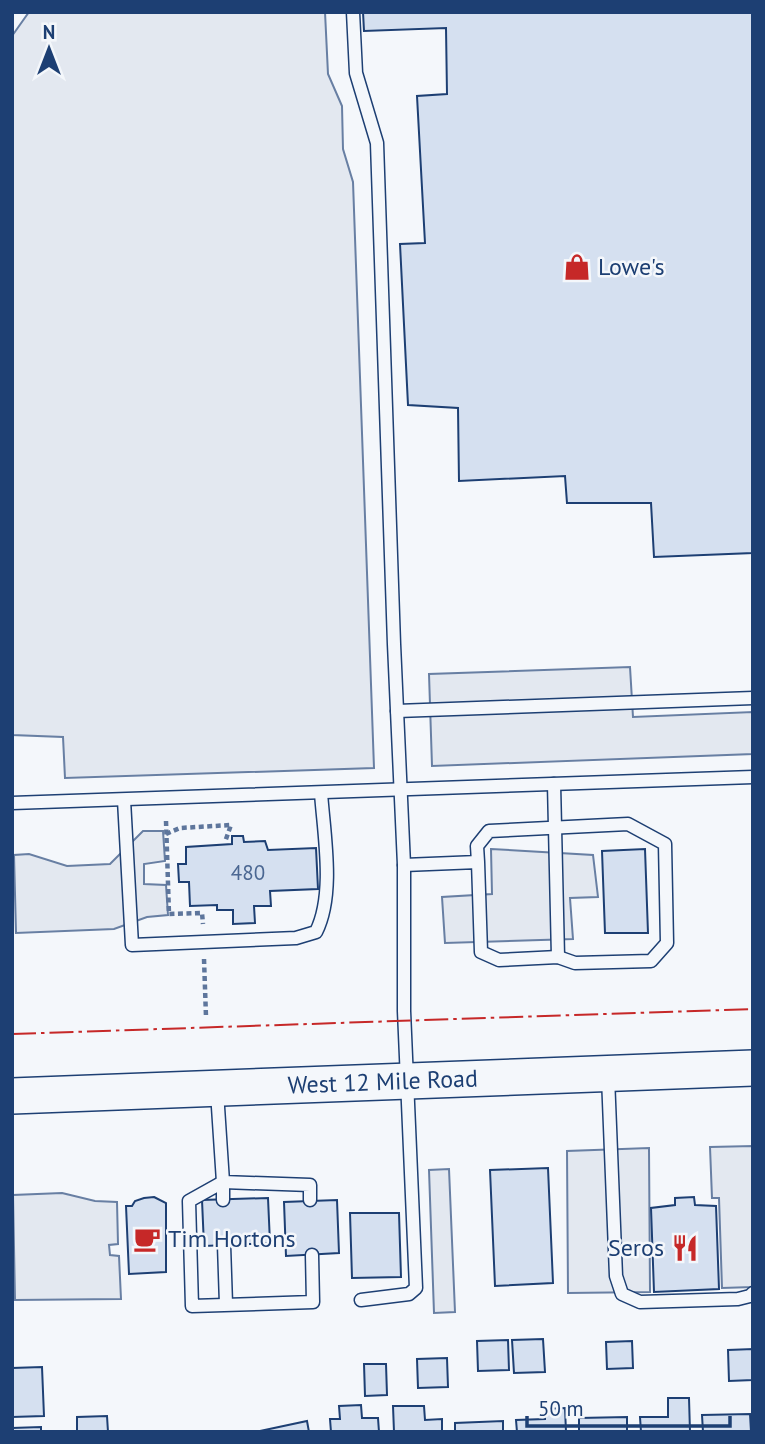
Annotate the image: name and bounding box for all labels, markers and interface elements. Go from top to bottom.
north arrow [14,14,84,84]
text: N [43,20,55,44]
place label: Lowe's [598,251,665,282]
shop icon: Lowe's [562,252,592,282]
house number: 480 [231,859,265,886]
street label: West 12 Mile Road [287,1062,478,1101]
place label: Tim Hortons [168,1223,296,1254]
cafe icon: Tim Hortons [132,1224,162,1254]
place label: Seros [608,1232,664,1263]
restaurant icon: Seros [670,1233,700,1263]
scale bar [527,1384,730,1428]
text: 50 m [538,1395,584,1422]

